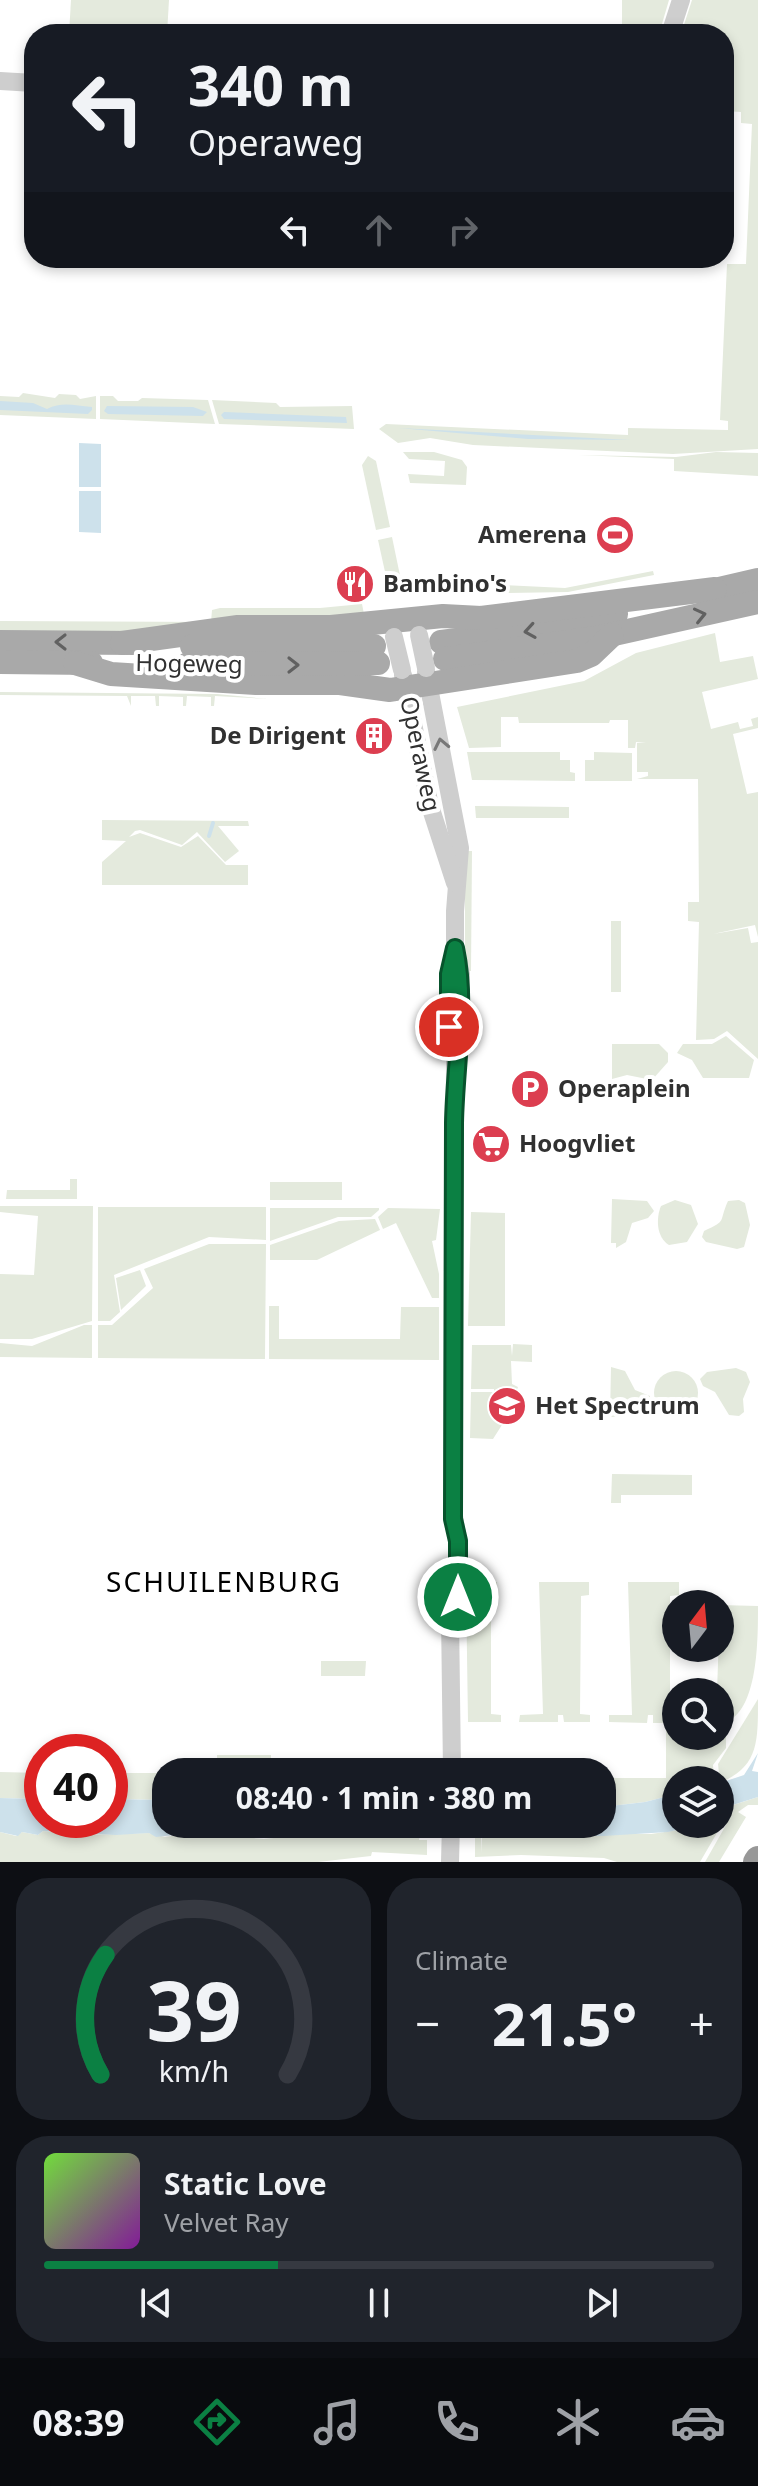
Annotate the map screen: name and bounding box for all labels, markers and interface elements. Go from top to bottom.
text: 340 m [188,46,353,122]
icon: left [56,56,160,160]
text: Operaweg [188,118,364,167]
icon: left [273,208,317,252]
icon: ahead [357,208,401,252]
icon: right [441,208,485,252]
sports icon: Amerena [594,514,636,556]
place label: Amerena [478,517,587,550]
restaurant icon: Bambino's [334,563,376,605]
place label: Bambino's [383,566,507,599]
one-way arrow [692,607,706,624]
one-way arrow [523,622,537,639]
one-way arrow [54,633,67,651]
street label: Hogeweg [135,645,243,680]
one-way arrow [287,656,300,674]
street label: Operaweg [393,693,450,814]
building icon: De Dirigent [353,715,395,757]
place label: De Dirigent [210,718,346,751]
one-way arrow [433,738,450,751]
pin [415,993,483,1061]
icon: arrive [427,1005,471,1049]
parking icon: Operaplein [509,1068,551,1110]
place label: Operaplein [558,1071,691,1104]
supermarket icon: Hoogvliet [470,1123,512,1165]
place label: Hoogvliet [519,1126,635,1159]
school or university icon: Het Spectrum [486,1385,528,1427]
place label: Het Spectrum [535,1388,700,1421]
position arrow [416,1555,500,1639]
district label: SCHUILENBURG [106,1562,342,1600]
north arrow [662,1590,734,1662]
map controls [662,1590,734,1838]
button: search [662,1678,734,1750]
speed limit sign: 40 [24,1734,128,1838]
button: layers [662,1766,734,1838]
text: 08:40 · 1 min · 380 m [236,1777,532,1818]
text: Climate [415,1942,508,1978]
text: 39 [146,1952,241,2065]
text: 21.5° [492,1982,637,2064]
text: − [415,1993,440,2053]
text: + [689,1993,714,2053]
text: km/h [158,2051,229,2090]
text: Static Love [164,2163,327,2204]
text: Velvet Ray [164,2204,289,2240]
icon: previous [134,2281,178,2325]
icon: pause [357,2281,401,2325]
icon: next [580,2281,624,2325]
icon: directions [189,2394,245,2450]
icon: music [309,2394,365,2450]
icon: phone [429,2394,485,2450]
icon: climate [550,2394,606,2450]
icon: car [670,2394,726,2450]
text: 08:39 [32,2398,125,2447]

